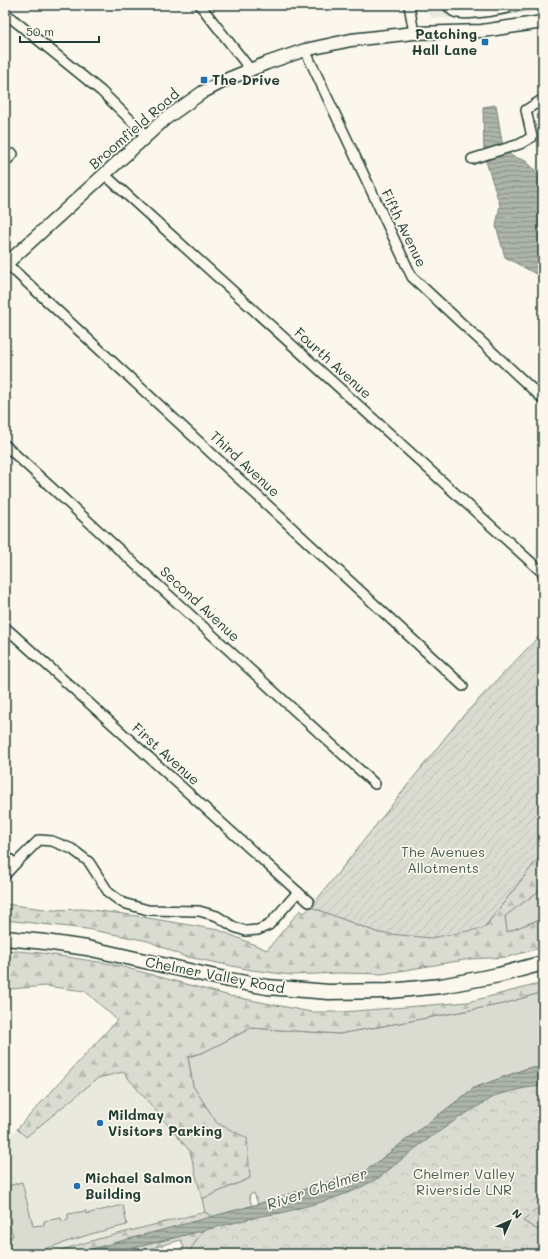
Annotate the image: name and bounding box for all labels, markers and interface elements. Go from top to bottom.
scale bar [20,18,99,44]
text: 50 m [26,23,54,39]
place label: Patching Hall Lane [411,24,477,59]
marker: Patching Hall Lane [480,37,490,47]
place label: The Drive [212,70,280,89]
marker: The Drive [199,75,209,85]
street label: Broomfield Road [85,84,183,173]
street label: Fifth Avenue [377,186,432,270]
street label: Fourth Avenue [291,323,376,402]
street label: Third Avenue [206,426,284,501]
street label: Second Avenue [156,562,244,646]
street label: First Avenue [128,718,204,789]
park label: The Avenues Allotments [401,842,485,877]
street label: Chelmer Valley Road [144,952,286,997]
place label: Mildmay Visitors Parking [108,1105,222,1140]
marker: Mildmay Visitors Parking [95,1118,105,1128]
water label: River Chelmer [264,1162,370,1214]
park label: Chelmer Valley Riverside LNR [413,1164,515,1199]
place label: Michael Salmon Building [85,1168,192,1203]
marker: Michael Salmon Building [72,1181,82,1191]
north arrow [490,1201,530,1241]
text: N [509,1205,526,1222]

